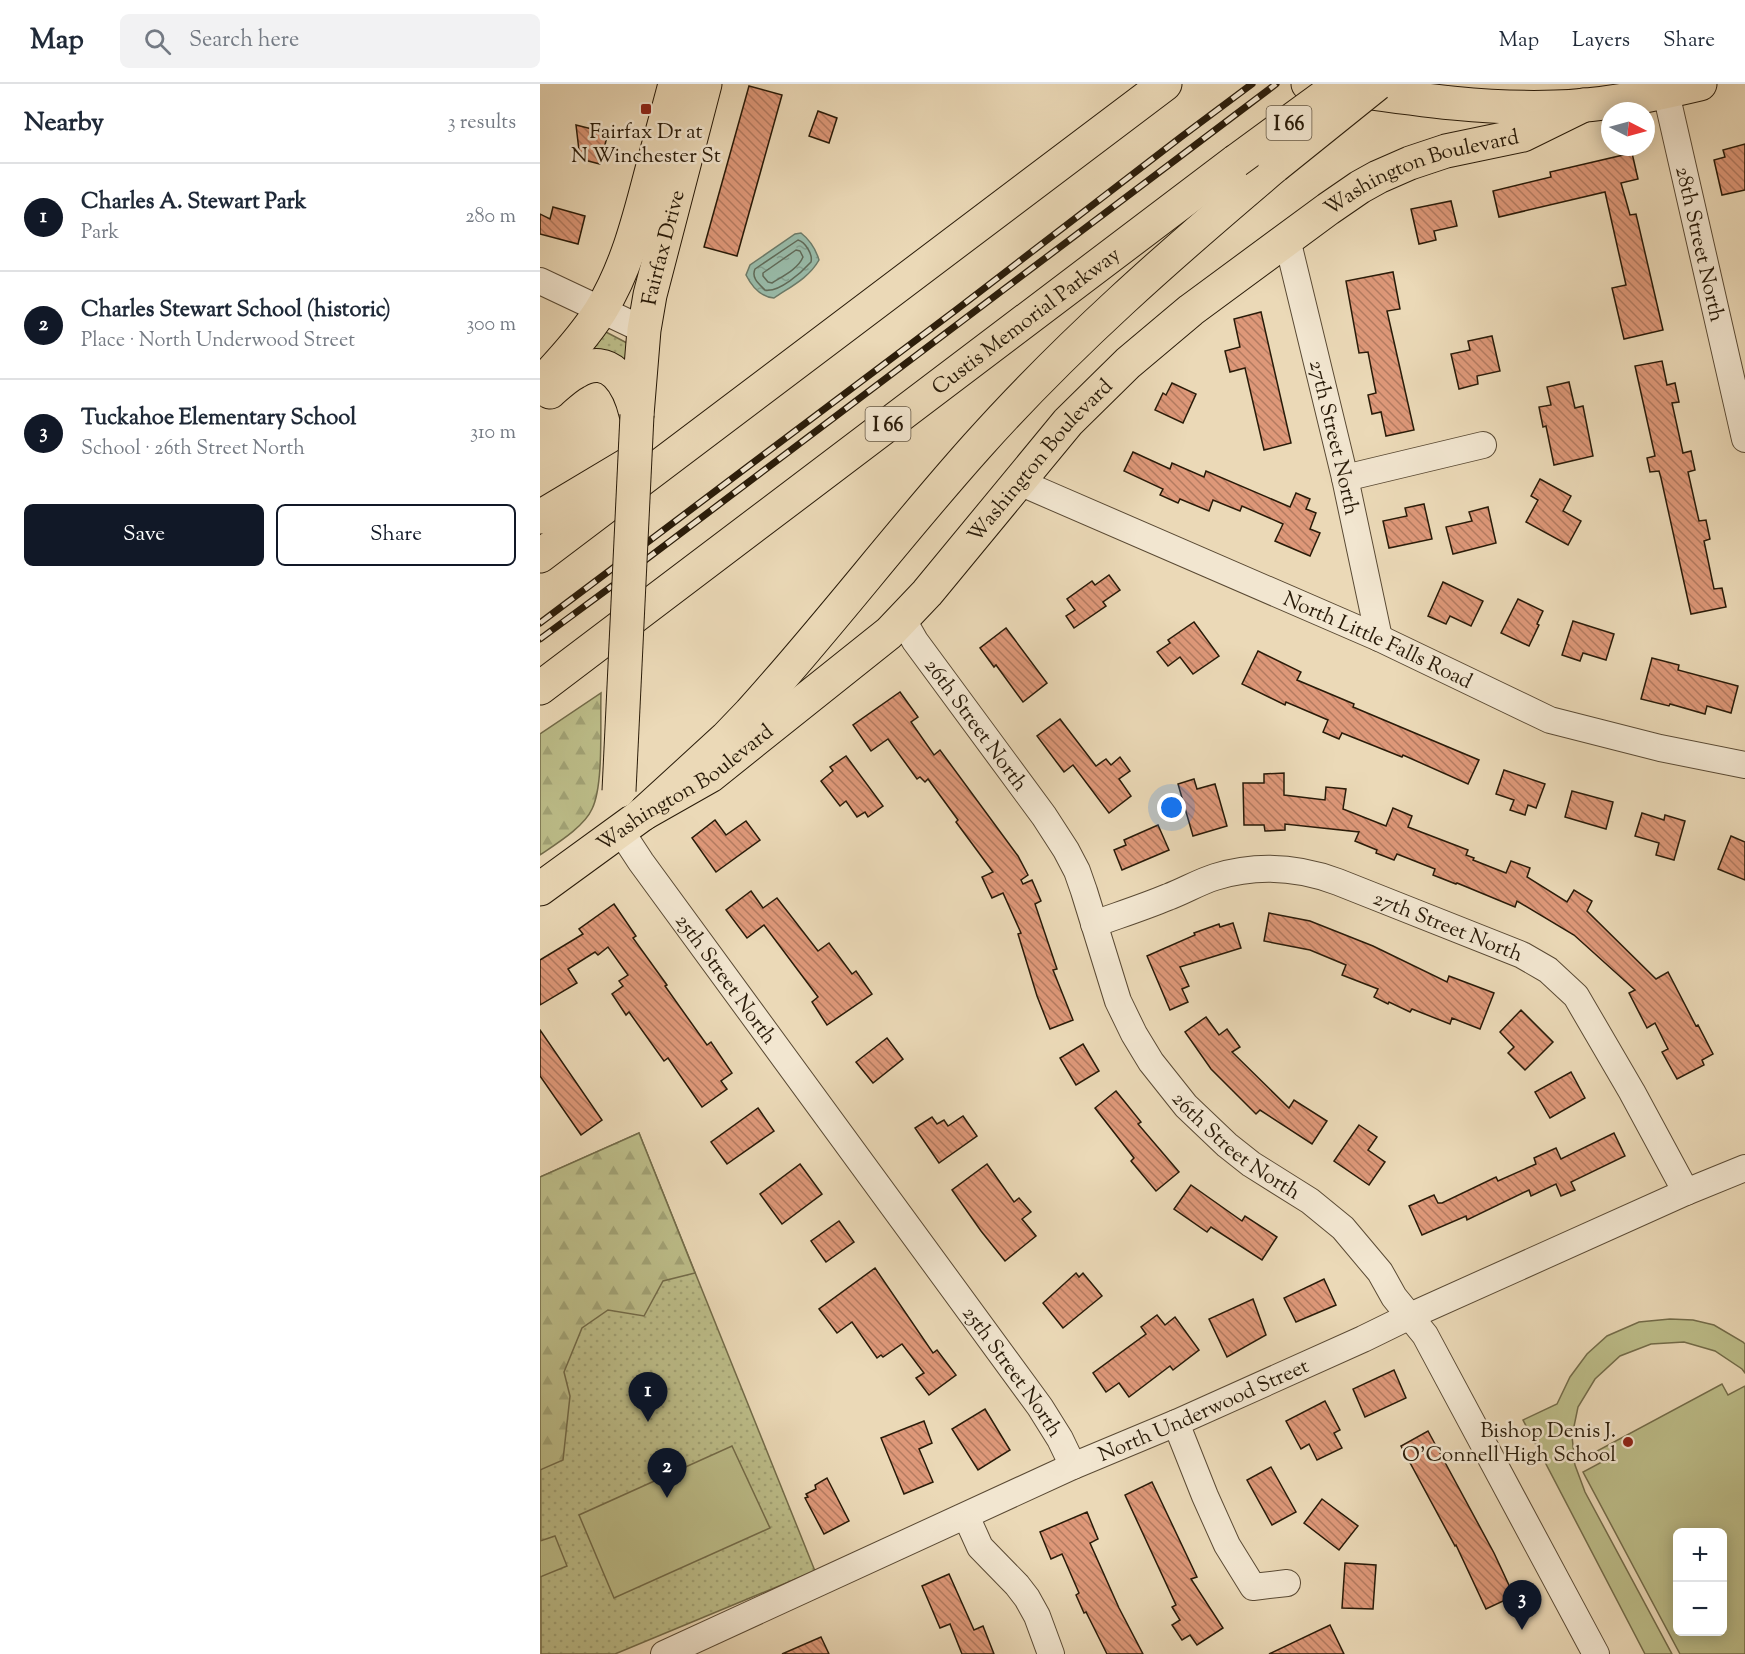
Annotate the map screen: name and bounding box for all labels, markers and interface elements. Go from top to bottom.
search box [120,14,540,68]
text: Map [30,21,84,61]
icon: search [141,25,174,58]
text: Search here [189,25,299,57]
text: Map [1499,26,1539,56]
text: Layers [1572,26,1630,56]
text: Share [1663,26,1715,56]
marker: Fairfax Dr at N Winchester St [639,102,653,116]
north arrow [1601,102,1655,156]
text: Nearby [24,105,104,142]
road number: I 66 [1266,106,1311,140]
text: 3 results [447,109,516,138]
place label: Fairfax Dr at N Winchester St [571,118,721,172]
street label: Washington Boulevard [1319,123,1522,224]
street label: 28th Street North [1666,164,1731,325]
text: Charles A. Stewart Park [81,187,307,219]
street label: Fairfax Drive [636,187,694,308]
text: 1 [40,203,47,232]
text: 280 m [465,203,516,232]
text: Park [81,219,119,248]
street label: Custis Memorial Parkway [926,240,1128,403]
text: Charles Stewart School (historic) [81,295,391,327]
text: 2 [39,311,48,340]
text: 300 m [466,311,516,340]
text: Place · North Underwood Street [81,327,355,356]
street label: 27th Street North [1300,357,1365,518]
street label: Washington Boulevard [962,373,1121,550]
text: Tuckahoe Elementary School [81,403,356,435]
road number: I 66 [866,407,910,441]
text: 3 [39,419,48,448]
text: 310 m [470,419,516,448]
text: School · 26th Street North [81,435,305,464]
button: Save [24,504,264,566]
button: Share [276,504,516,566]
street label: North Little Falls Road [1278,585,1477,698]
street label: 26th Street North [916,653,1034,798]
street label: Washington Boulevard [591,718,781,860]
your location [1157,793,1186,822]
street label: 27th Street North [1368,884,1527,971]
street label: 25th Street North [667,909,783,1051]
street label: 26th Street North [1163,1086,1305,1208]
street label: 25th Street North [954,1301,1068,1444]
street label: North Underwood Street [1094,1352,1314,1471]
pin: 1 [628,1372,668,1422]
place label: Bishop Denis J. O'Connell High School [1402,1417,1616,1471]
marker: Bishop Denis J. O'Connell High School [1621,1435,1635,1449]
pin: 2 [648,1448,686,1498]
map controls [1673,1528,1727,1636]
button: + [1673,1528,1727,1582]
pin: 3 [1502,1580,1542,1630]
button: − [1673,1582,1727,1636]

